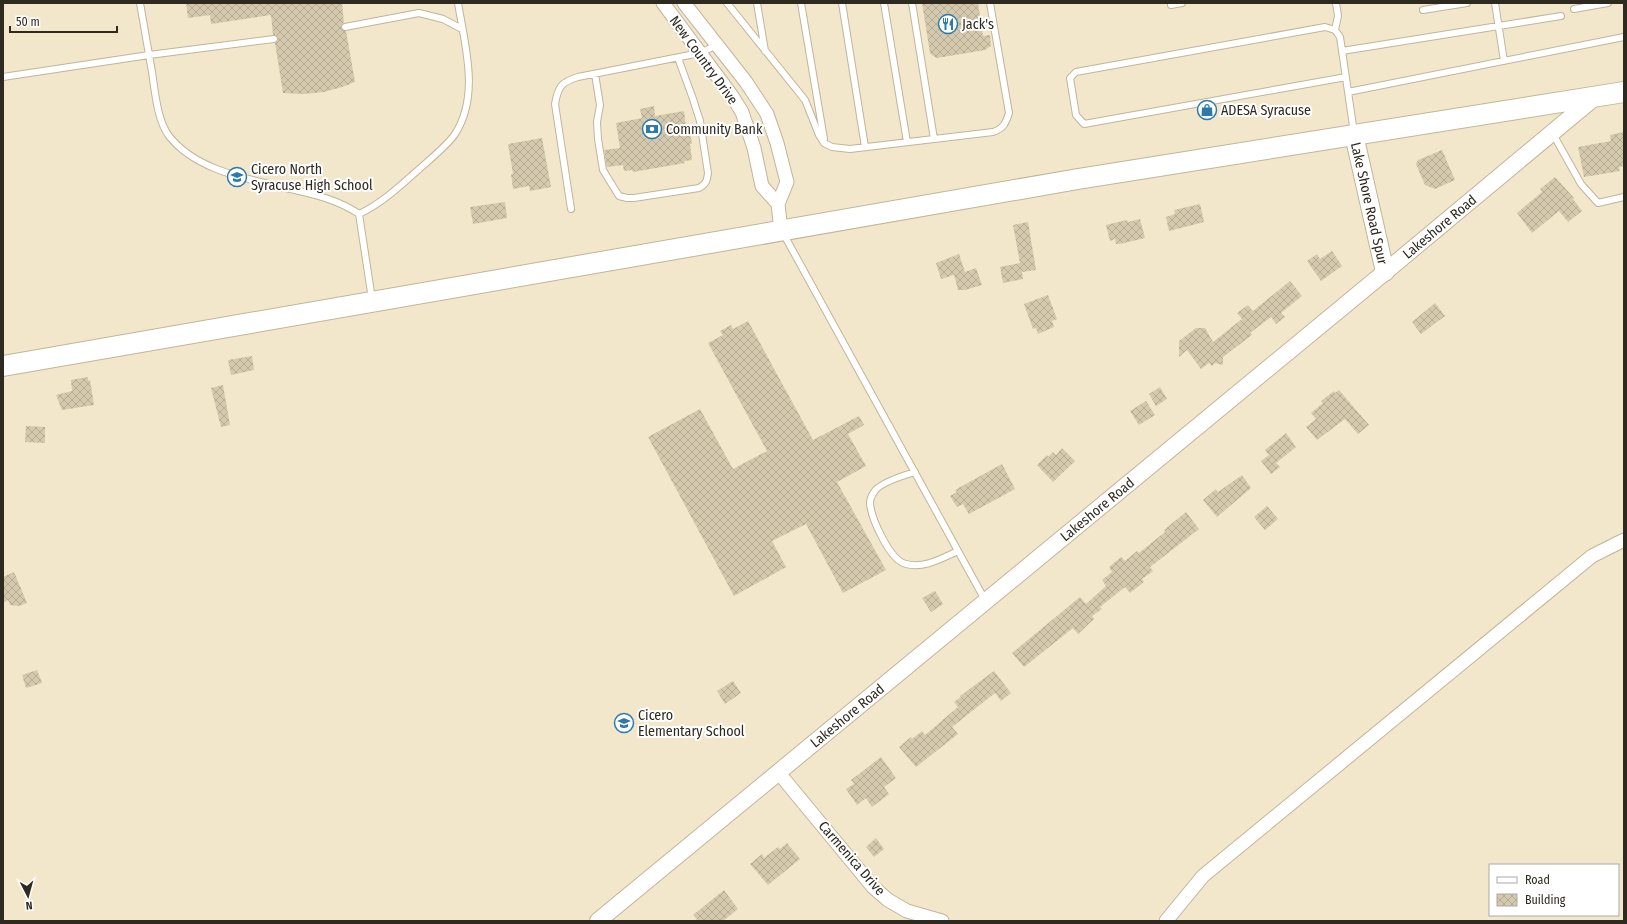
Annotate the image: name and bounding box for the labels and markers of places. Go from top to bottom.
restaurant icon: Jack's [937,13,959,35]
place label: Jack's [962,16,994,33]
shop icon: ADESA Syracuse [1196,99,1218,121]
place label: ADESA Syracuse [1221,102,1311,119]
bank icon: Community Bank [641,118,663,140]
place label: Community Bank [666,121,763,138]
place label: Cicero North Syracuse High School [251,161,373,194]
school or university icon: Cicero North Syracuse High School [226,166,248,188]
place label: Cicero Elementary School [638,707,745,740]
school or university icon: Cicero Elementary School [613,712,635,734]

